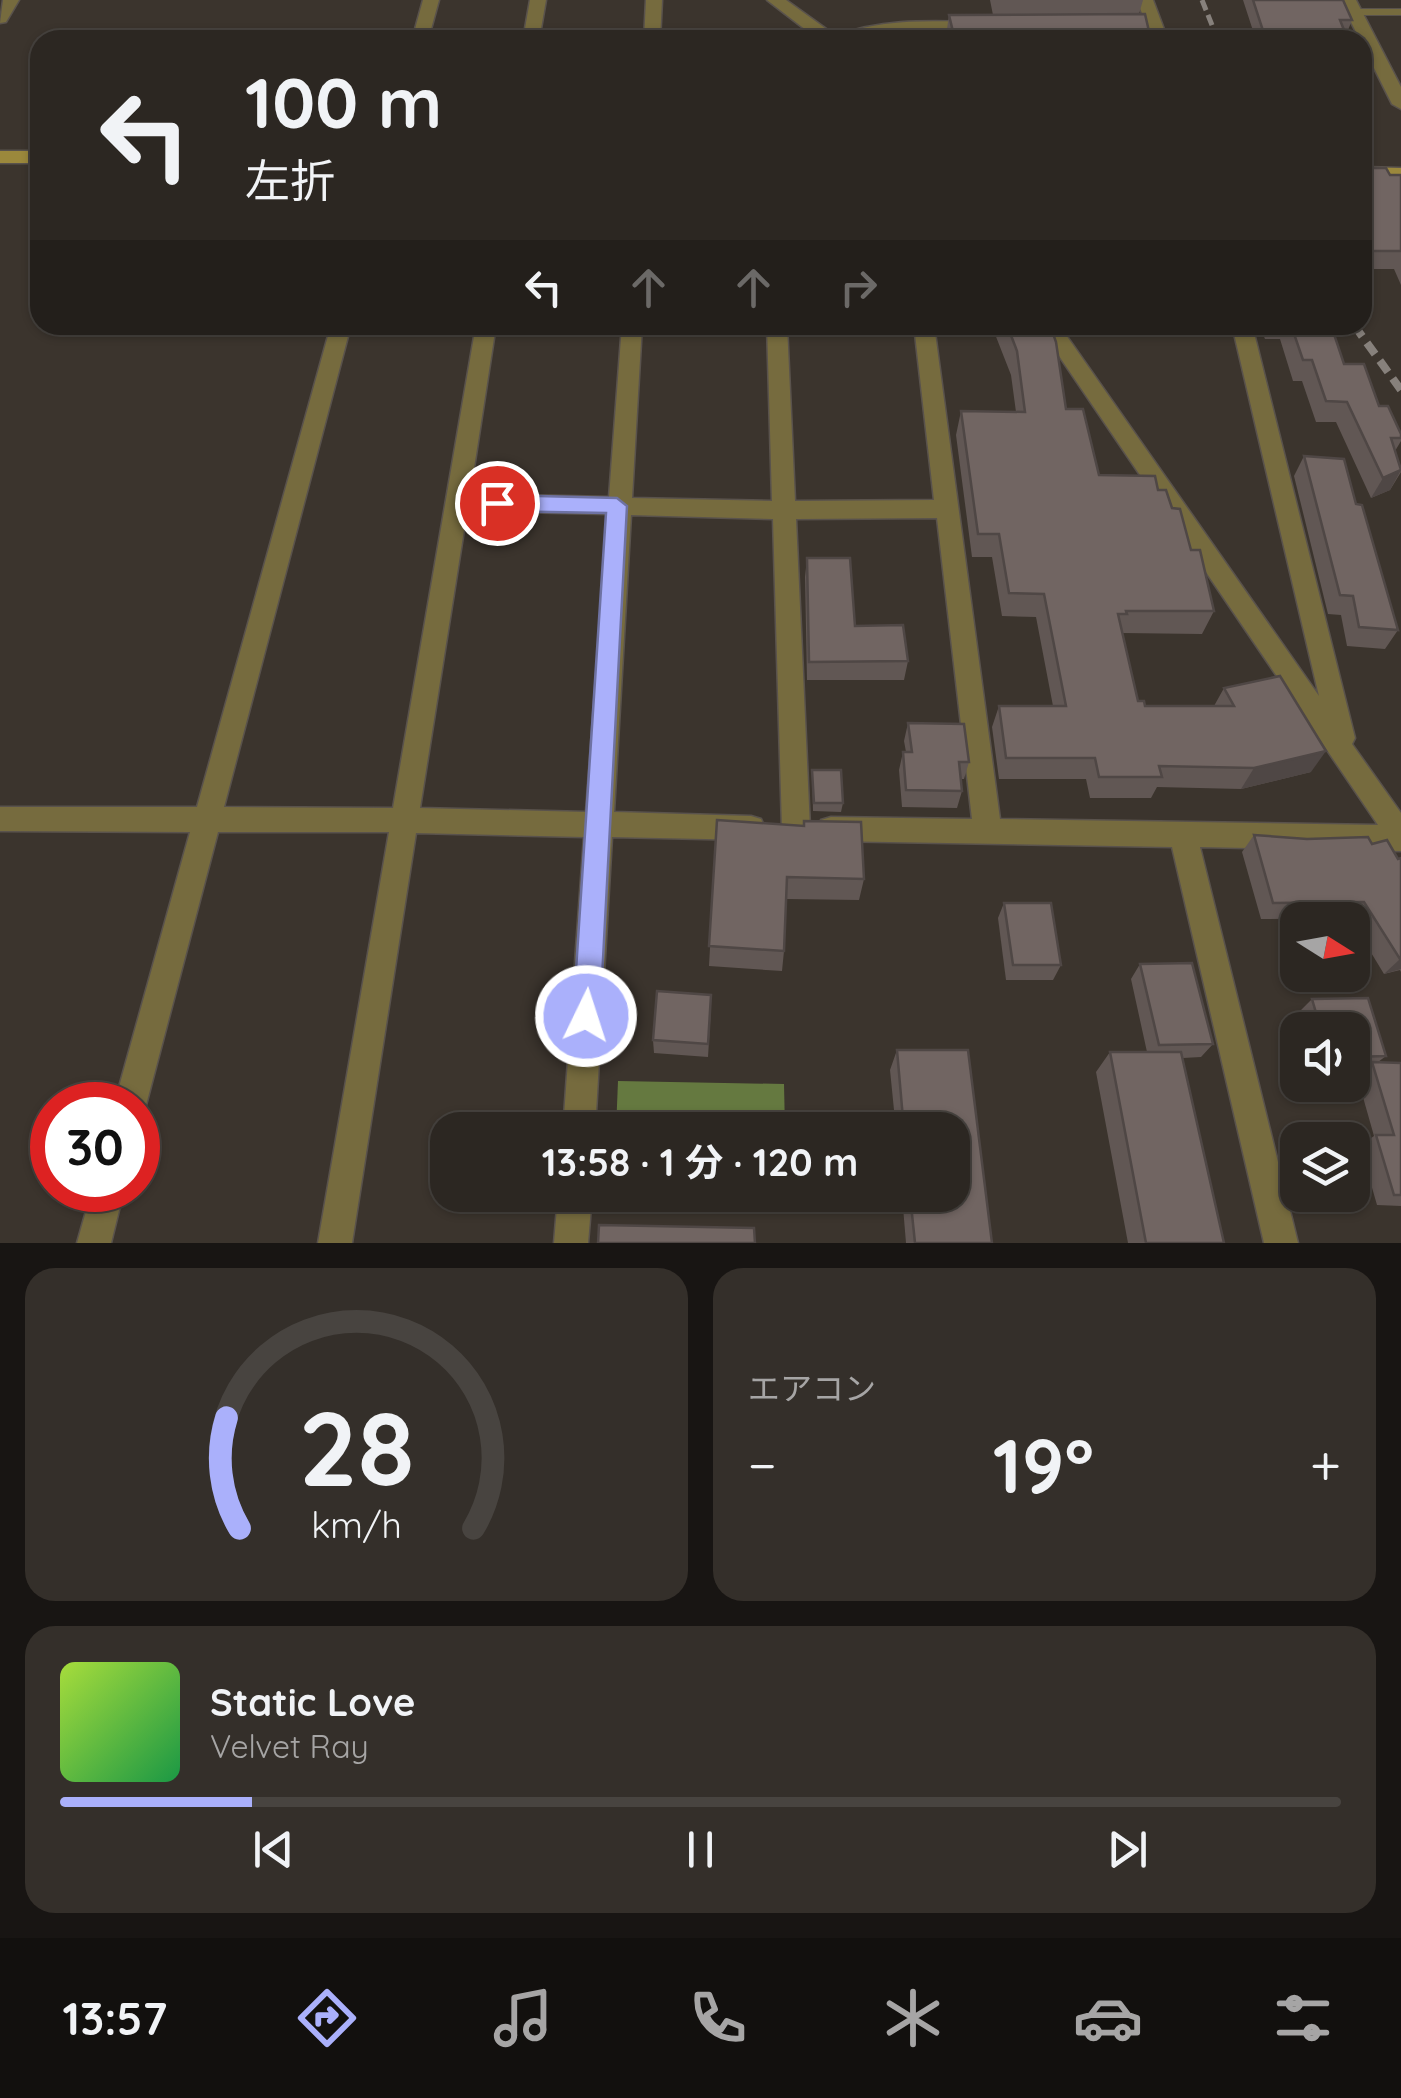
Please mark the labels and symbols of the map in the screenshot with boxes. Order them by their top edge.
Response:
pin [455,461,540,546]
north arrow [1280,902,1370,992]
position arrow [534,964,638,1068]
speed limit sign: 30 [30,1082,160,1212]

